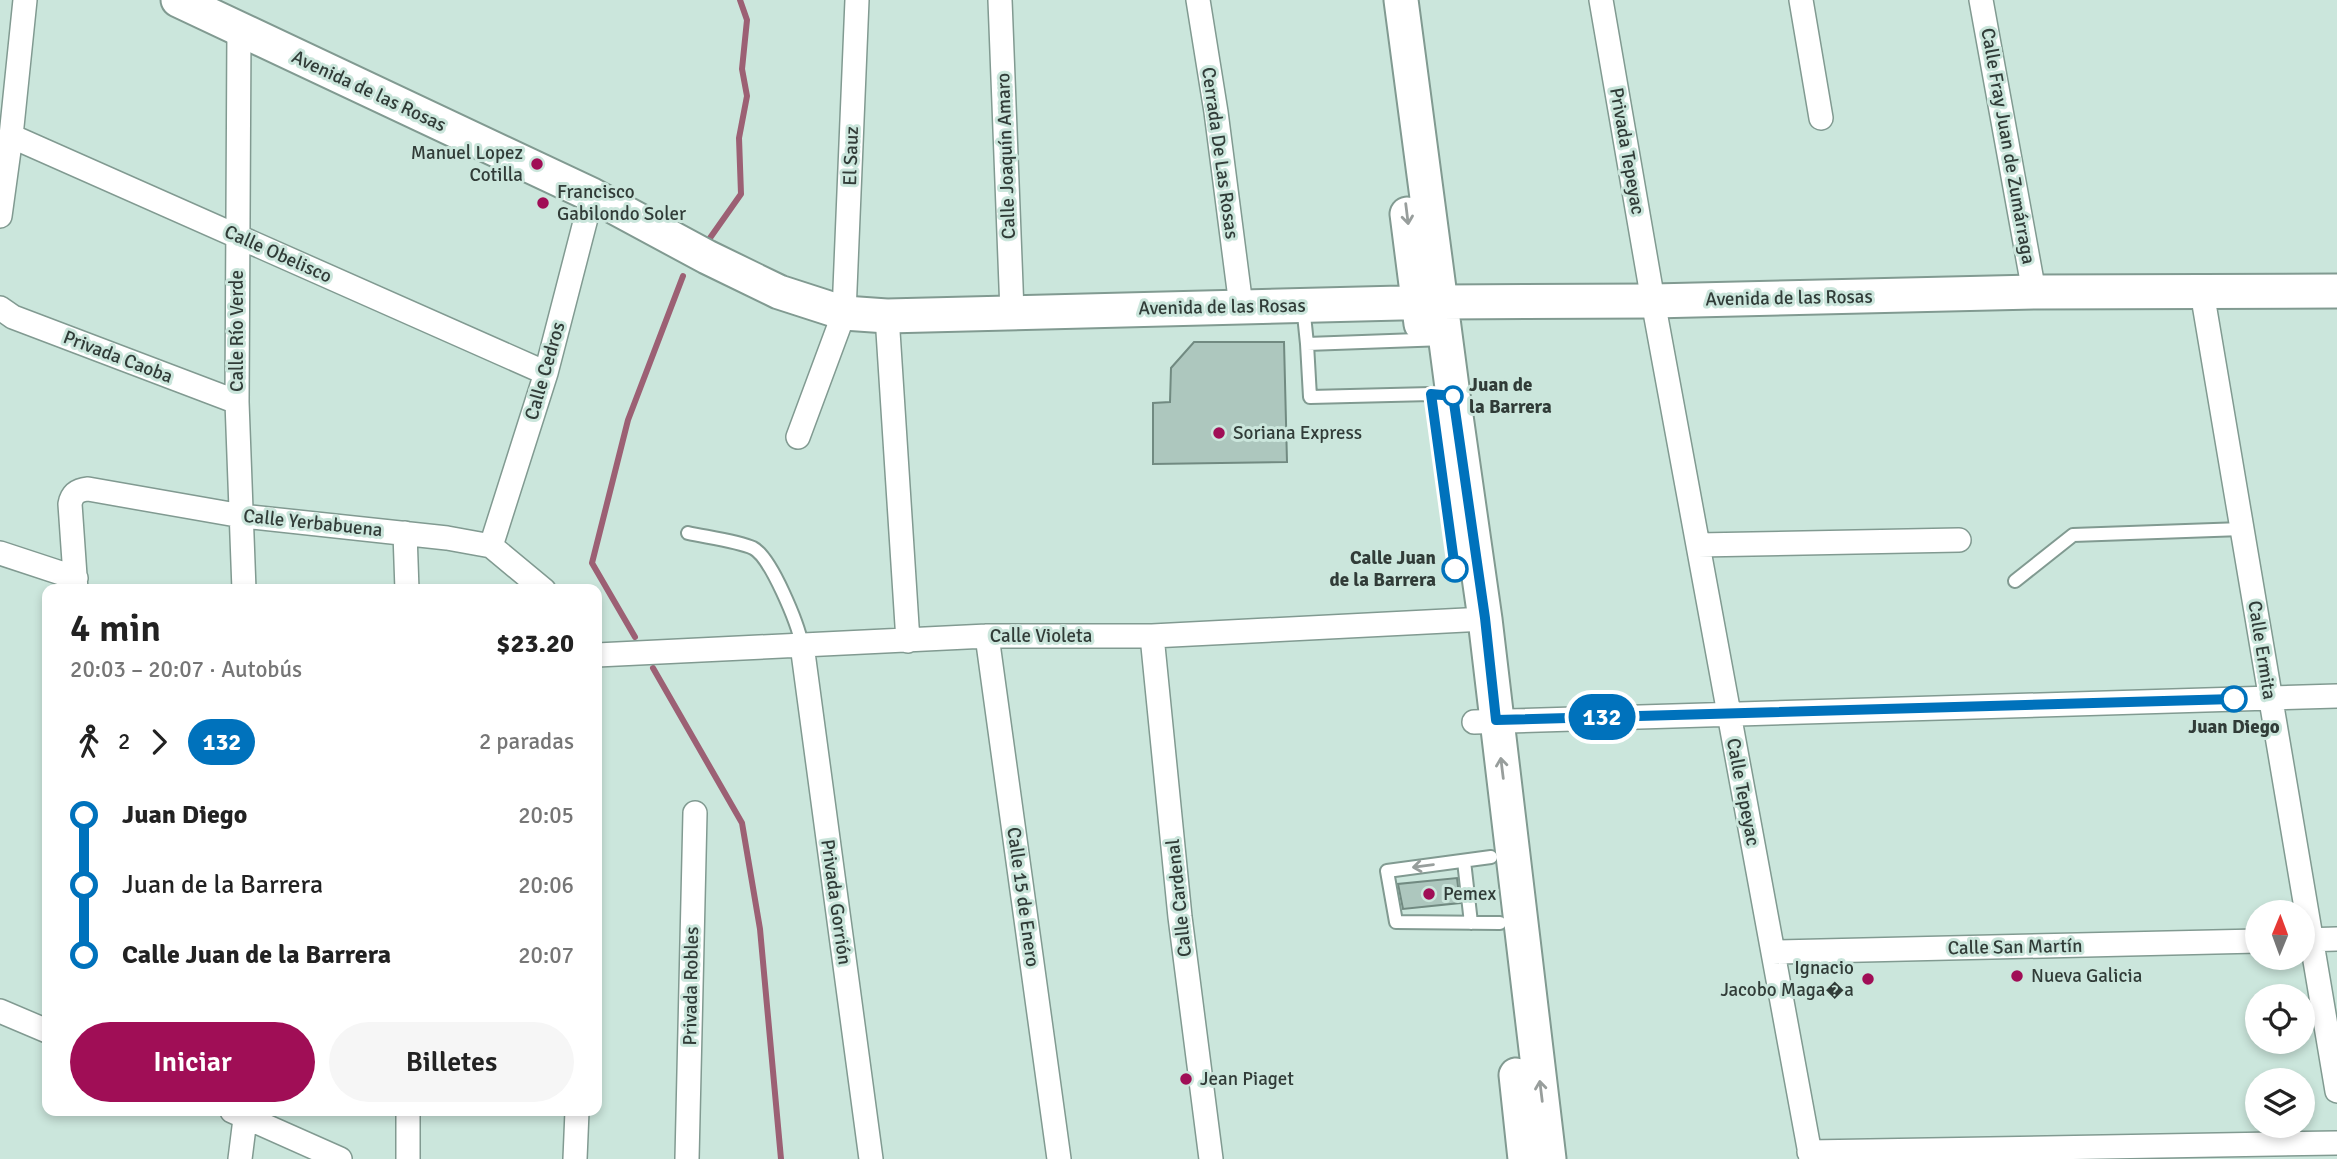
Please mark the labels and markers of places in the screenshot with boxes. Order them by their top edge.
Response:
place label: Manuel Lopez Cotilla [411,141,523,187]
marker: Manuel Lopez Cotilla [529,156,545,172]
place label: Francisco Gabilondo Soler [557,180,686,226]
marker: Francisco Gabilondo Soler [535,195,551,211]
place label: Juan de la Barrera [1469,373,1552,419]
marker: Juan de la Barrera [1443,386,1463,406]
place label: Soriana Express [1233,421,1362,445]
marker: Soriana Express [1211,425,1227,441]
place label: Calle Juan de la Barrera [1329,546,1436,592]
marker: Calle Juan de la Barrera [1442,556,1468,582]
marker: Juan Diego [2221,686,2247,712]
place label: Juan Diego [2188,715,2280,739]
place label: Pemex [1443,882,1496,906]
marker: Pemex [1421,886,1437,902]
place label: Ignacio Jacobo Maga�a [1720,956,1854,1002]
place label: Nueva Galicia [2031,964,2142,988]
marker: Nueva Galicia [2009,968,2025,984]
marker: Ignacio Jacobo Maga�a [1860,971,1876,987]
place label: Jean Piaget [1200,1067,1294,1091]
marker: Jean Piaget [1178,1071,1194,1087]

